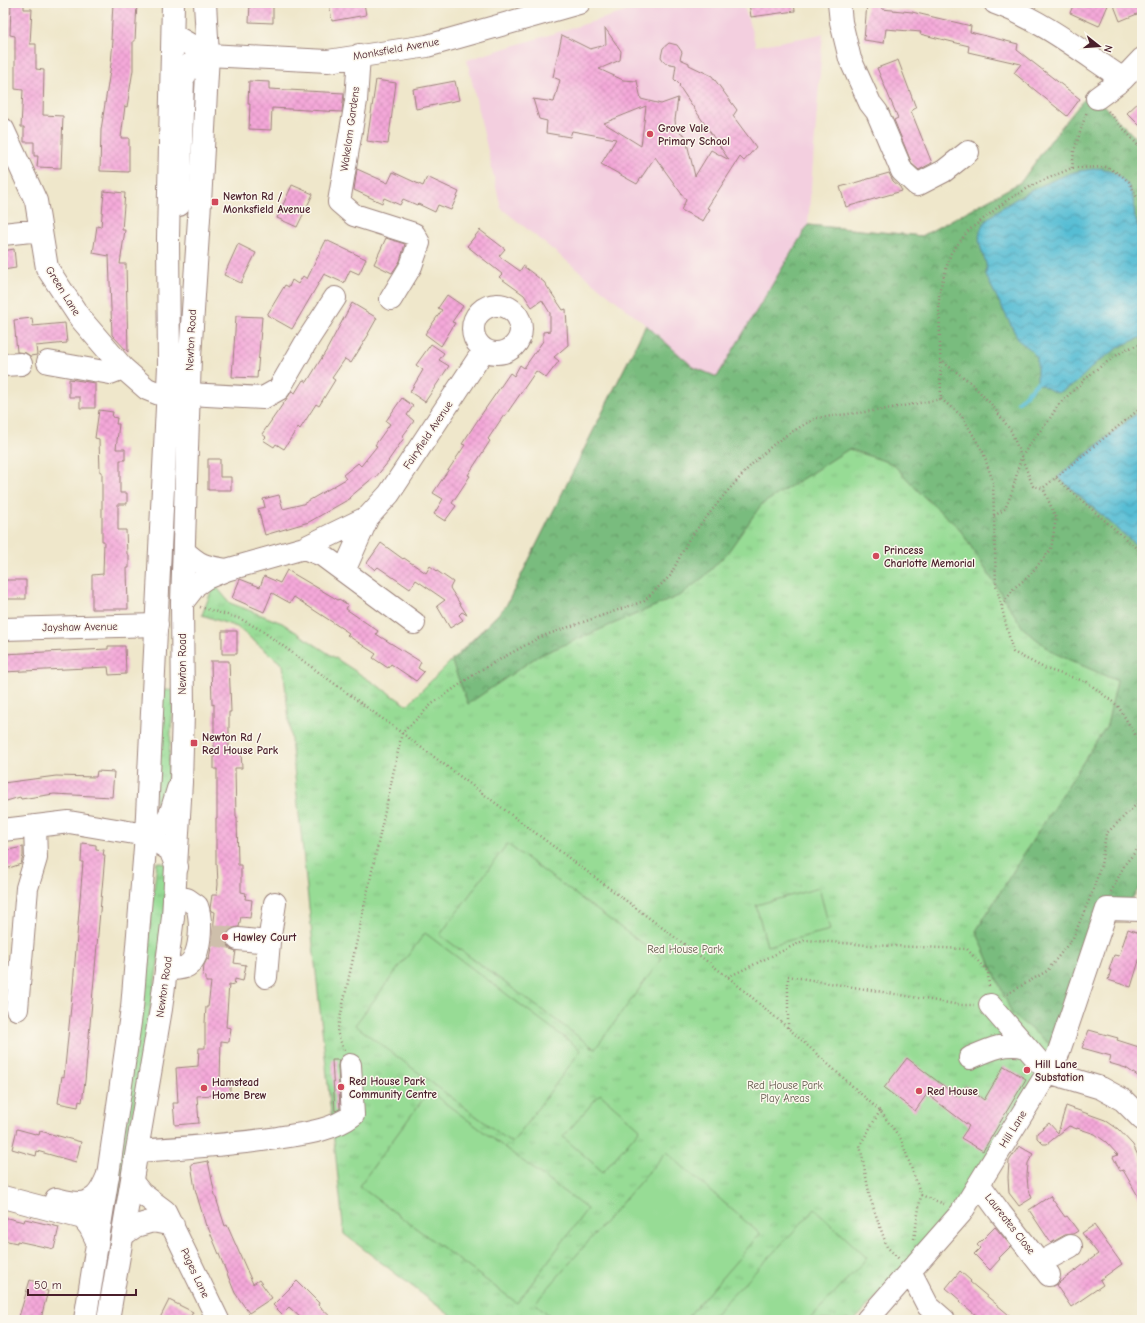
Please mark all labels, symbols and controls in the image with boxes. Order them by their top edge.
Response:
north arrow [1079,26,1119,66]
street label: Monksfield Avenue [352,35,441,63]
text: N [1101,43,1115,54]
street label: Wakelam Gardens [338,85,362,172]
place label: Grove Vale Primary School [658,122,730,148]
marker: Grove Vale Primary School [645,129,655,139]
place label: Newton Rd / Monksfield Avenue [223,190,311,216]
marker: Newton Rd / Monksfield Avenue [210,197,220,207]
street label: Green Lane [43,264,83,318]
street label: Newton Road [183,309,199,371]
street label: Fairyfield Avenue [400,398,456,472]
place label: Princess Charlotte Memorial [884,544,975,570]
marker: Princess Charlotte Memorial [871,551,881,561]
street label: Jayshaw Avenue [42,620,118,634]
street label: Newton Road [176,633,189,695]
place label: Newton Rd / Red House Park [202,731,279,757]
marker: Newton Rd / Red House Park [189,738,199,748]
place label: Hawley Court [233,931,297,944]
marker: Hawley Court [220,932,230,942]
park label: Red House Park [647,943,723,956]
street label: Newton Road [153,955,175,1018]
place label: Hill Lane Substation [1035,1058,1084,1084]
marker: Hill Lane Substation [1022,1065,1032,1075]
place label: Red House Park Community Centre [349,1075,437,1101]
place label: Hamstead Home Brew [212,1076,267,1102]
park label: Red House Park Play Areas [747,1079,823,1105]
marker: Red House Park Community Centre [336,1082,346,1092]
marker: Hamstead Home Brew [199,1083,209,1093]
place label: Red House [927,1085,978,1098]
marker: Red House [914,1086,924,1096]
street label: Hill Lane [996,1108,1030,1150]
street label: Laureates Close [982,1191,1038,1257]
street label: Pages Lane [178,1246,212,1300]
scale bar [28,1271,136,1297]
text: 50 m [34,1278,62,1292]

